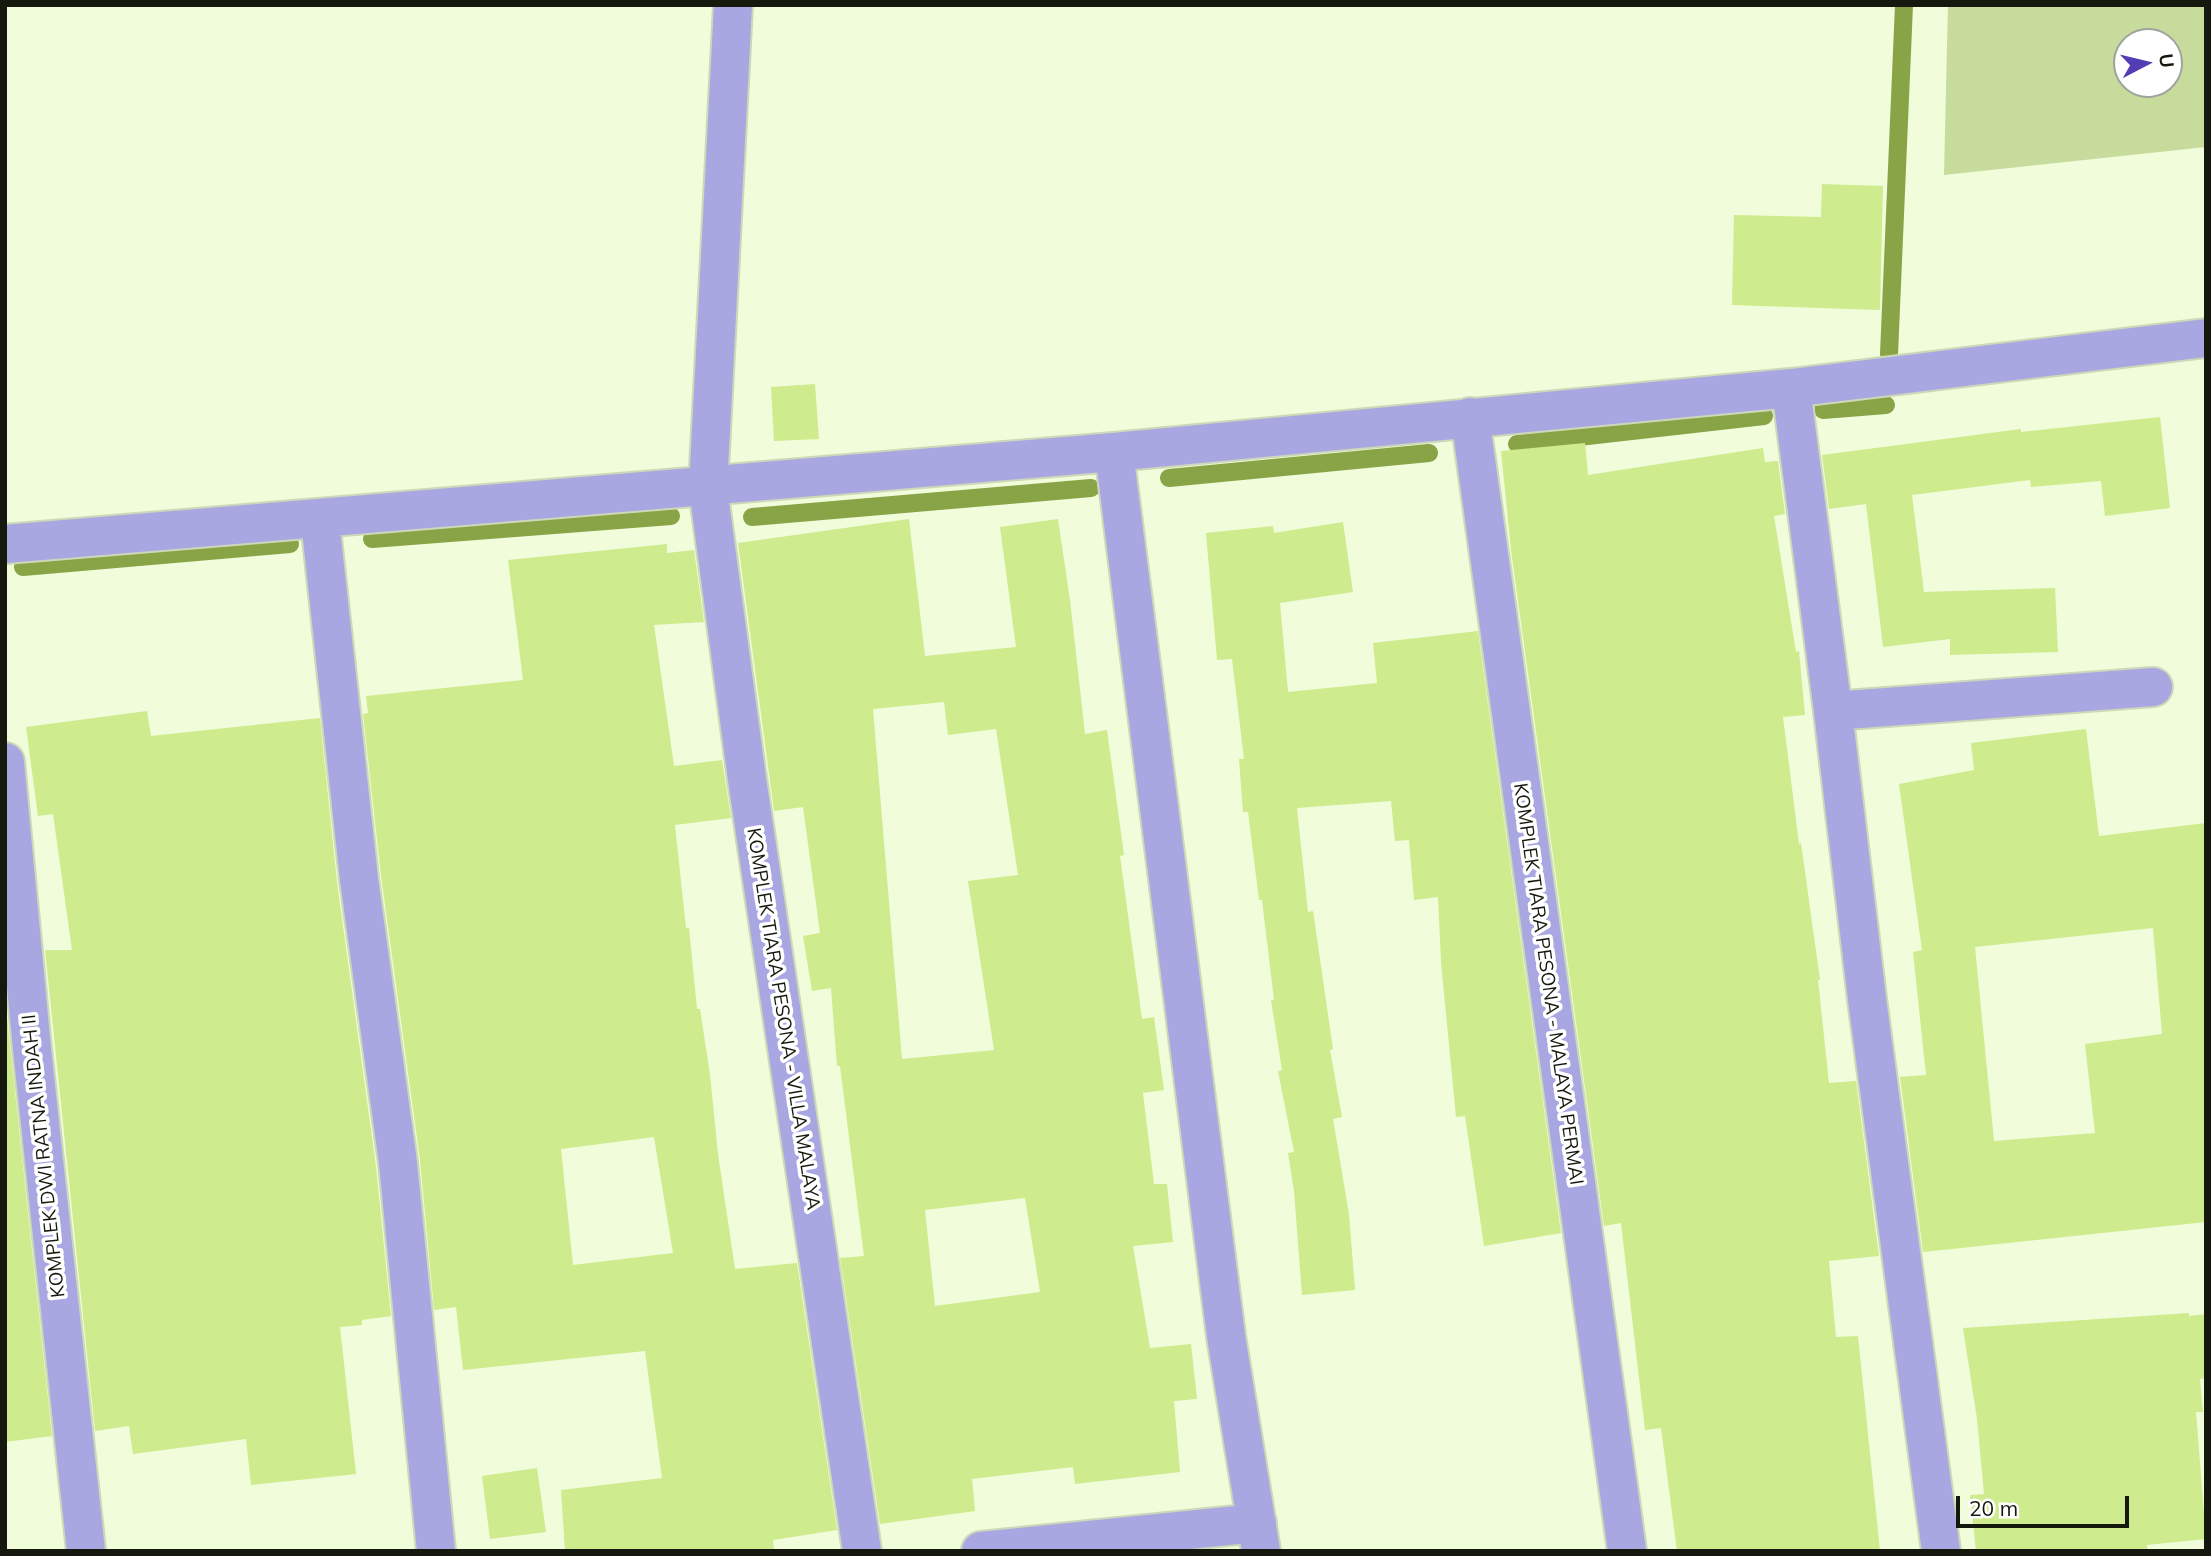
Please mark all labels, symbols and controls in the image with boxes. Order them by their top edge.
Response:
north arrow [2113,28,2183,98]
text: U [2154,52,2180,69]
street label: KOMPLEK TIARA PESONA - MALAYA PERMAI [1508,782,1588,1186]
street label: KOMPLEK TIARA PESONA - VILLA MALAYA [742,826,824,1212]
street label: KOMPLEK DWI RATNA INDAH II [18,1013,70,1299]
scale bar [1959,1482,2132,1526]
text: 20 m [1969,1495,2018,1521]

